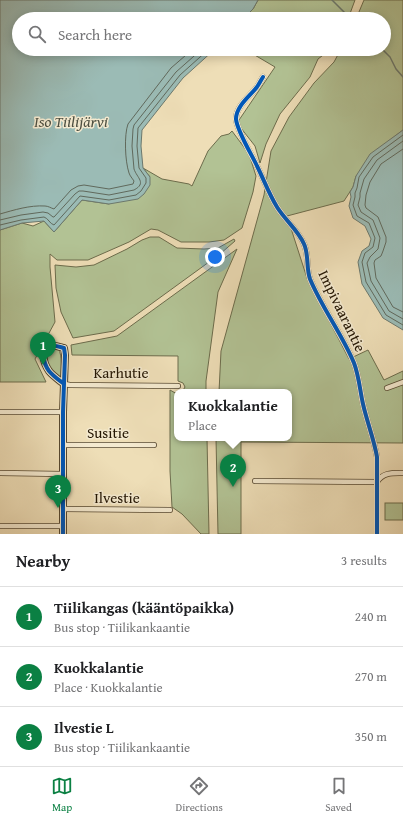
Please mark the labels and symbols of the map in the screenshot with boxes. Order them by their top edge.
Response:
water label: Iso Tiilijärvi [34,109,108,133]
your location [205,247,225,267]
street label: Impivaarantie [314,266,371,355]
pin: 1 [30,332,56,365]
street label: Karhutie [93,362,149,383]
street label: Susitie [87,422,129,443]
pin: 2 [220,454,246,487]
pin: 3 [45,475,71,508]
street label: Ilvestie [94,487,140,508]

